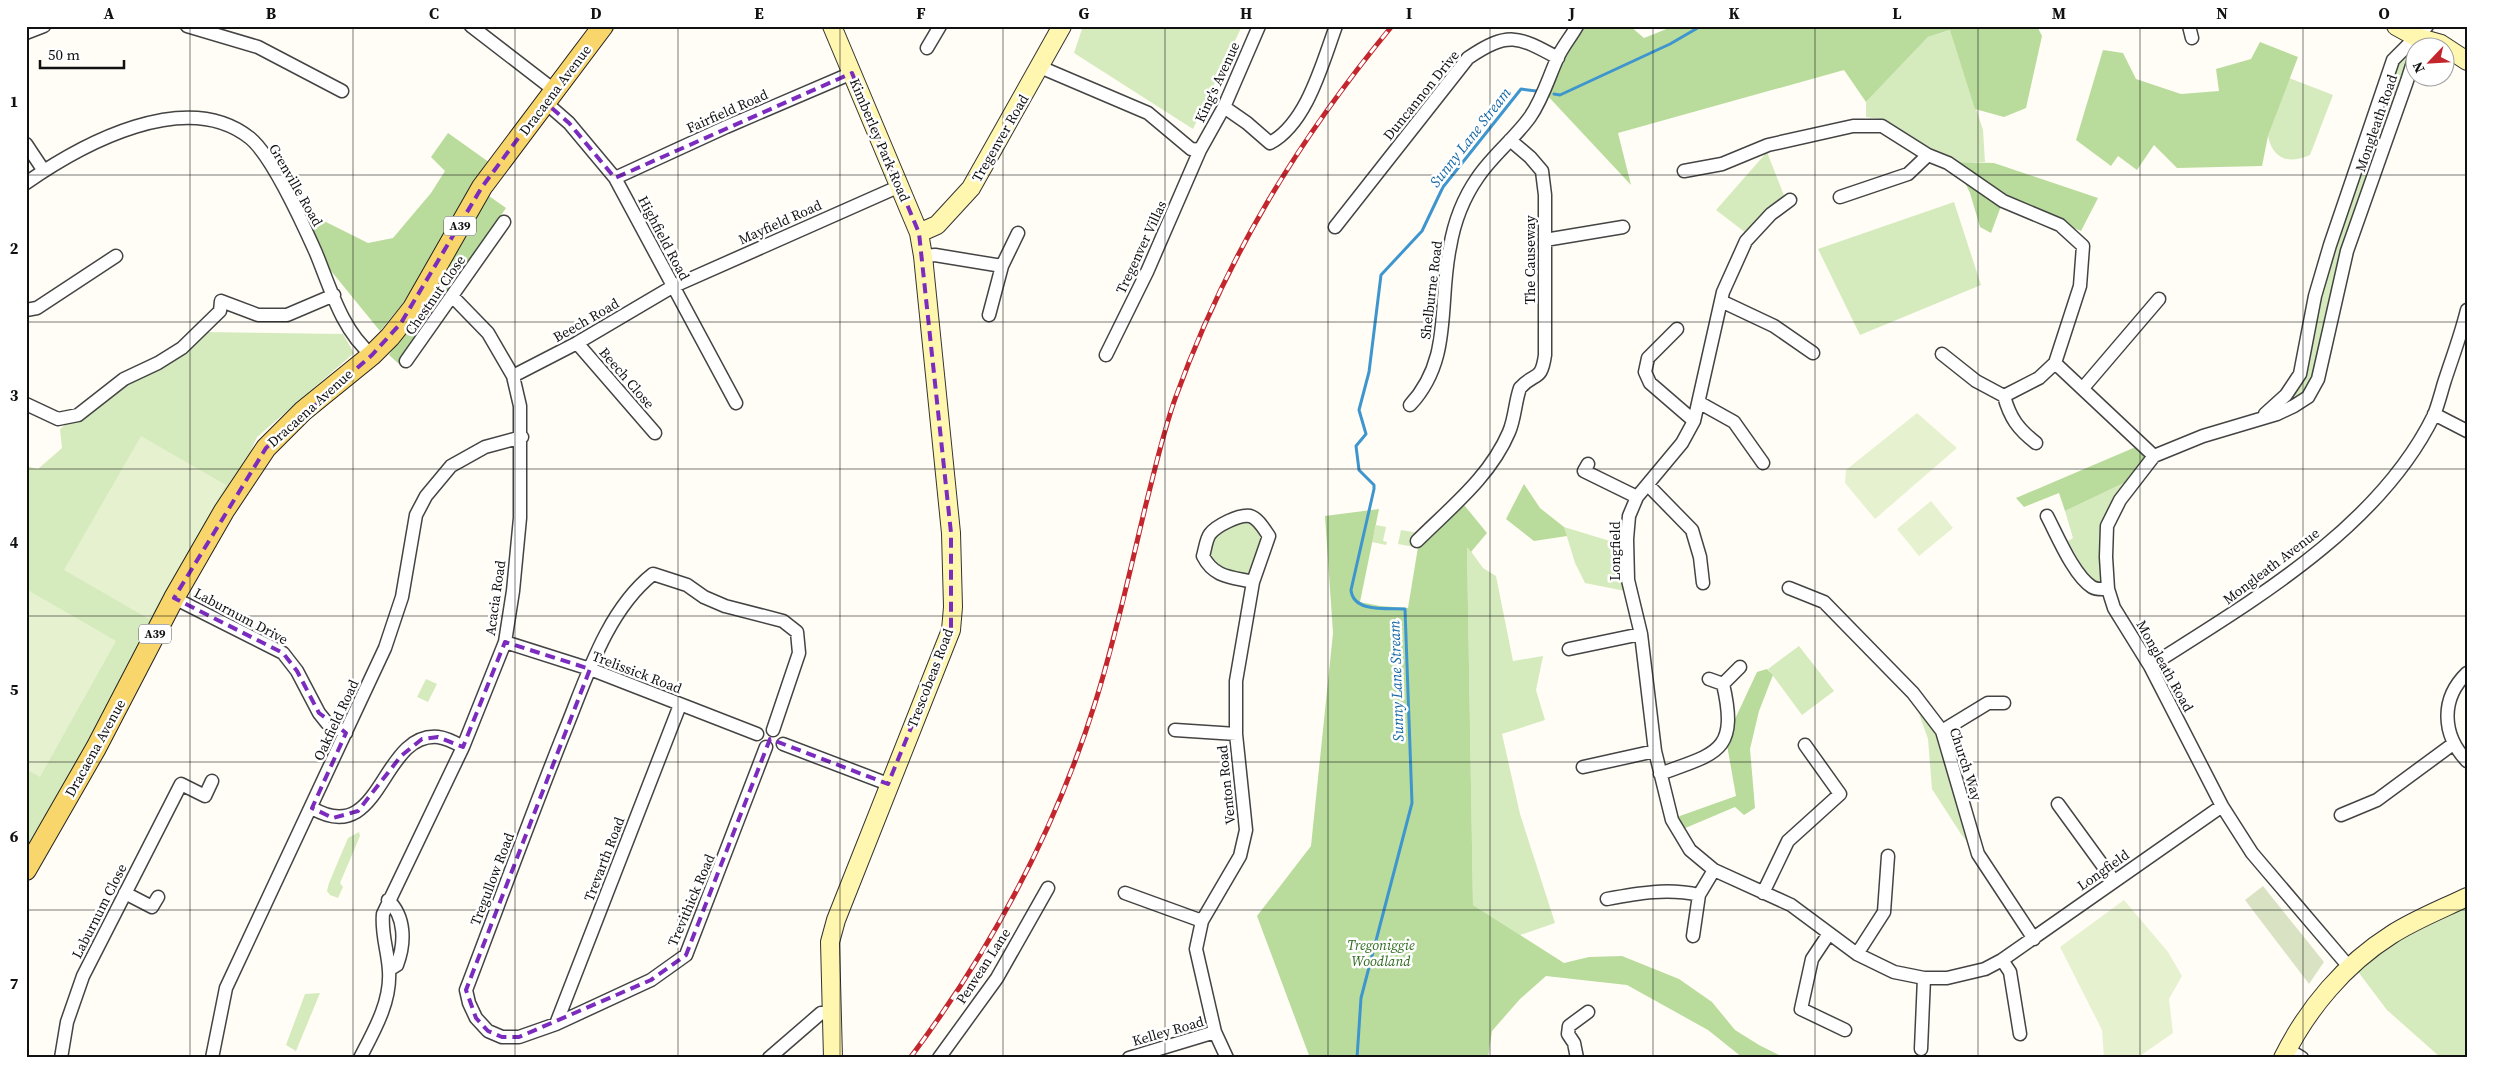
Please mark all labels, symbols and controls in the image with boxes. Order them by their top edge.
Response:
text: A [104,2,115,24]
text: B [266,2,277,24]
text: C [429,2,439,24]
text: D [590,2,602,24]
text: E [754,2,764,24]
text: F [916,2,926,24]
text: G [1079,2,1090,24]
text: H [1240,2,1252,24]
text: I [1406,2,1412,24]
text: J [1568,2,1575,24]
text: K [1728,2,1740,24]
text: L [1892,2,1902,24]
text: M [2052,2,2066,24]
text: N [2216,2,2228,24]
text: O [2378,2,2390,24]
scale bar [40,38,124,70]
street label: King's Avenue [1190,38,1244,126]
north arrow [2406,38,2456,88]
street label: Dracaena Avenue [514,41,596,139]
text: 50 m [48,44,80,65]
street label: Duncannon Drive [1378,46,1464,144]
text: N [2407,59,2429,76]
street label: Mongleath Road [2350,72,2402,174]
street label: Kimberley Park Road [845,75,915,205]
water label: Sunny Lane Stream [1424,82,1516,191]
street label: Fairfield Road [683,84,771,138]
text: 1 [10,90,18,112]
street label: Tregenver Road [967,90,1033,185]
street label: Grenville Road [264,140,328,230]
street label: Highfield Road [633,192,695,284]
street label: Mayfield Road [735,195,825,249]
street label: Tregenver Villas [1111,197,1171,297]
street label: The Causeway [1520,215,1540,305]
road number: A39 [444,217,476,236]
text: 2 [10,237,19,259]
street label: Shelburne Road [1415,239,1447,340]
street label: Chestnut Close [400,251,470,339]
street label: Beech Road [549,293,623,347]
street label: Beech Close [595,343,659,413]
street label: Dracaena Avenue [263,364,357,452]
text: 3 [10,384,19,406]
street label: Longfield [1605,521,1625,581]
street label: Mongleath Avenue [2219,523,2323,609]
text: 4 [10,531,19,553]
street label: Acacia Road [480,559,510,637]
street label: Laburnum Drive [191,583,291,649]
street label: Mongleath Road [2132,617,2198,715]
water label: Sunny Lane Stream [1383,619,1409,742]
road number: A39 [139,624,171,644]
street label: Trescobeas Road [902,626,958,730]
street label: Trelissick Road [589,646,685,698]
street label: Oakfield Road [308,676,364,764]
text: 5 [10,678,19,700]
street label: Dracaena Avenue [60,696,130,800]
street label: Church Way [1945,725,1987,804]
street label: Venton Road [1212,744,1240,826]
street label: Trevarth Road [579,814,629,904]
text: 6 [10,825,19,847]
street label: Tregullow Road [465,830,519,928]
street label: Longfield [2073,845,2133,895]
street label: Trevithick Road [663,851,719,949]
street label: Laburnum Close [67,860,131,962]
street label: Penvean Lane [951,924,1015,1008]
park label: Tregoniggie Woodland [1347,935,1415,971]
text: 7 [10,972,19,994]
street label: Kelley Road [1130,1011,1206,1051]

